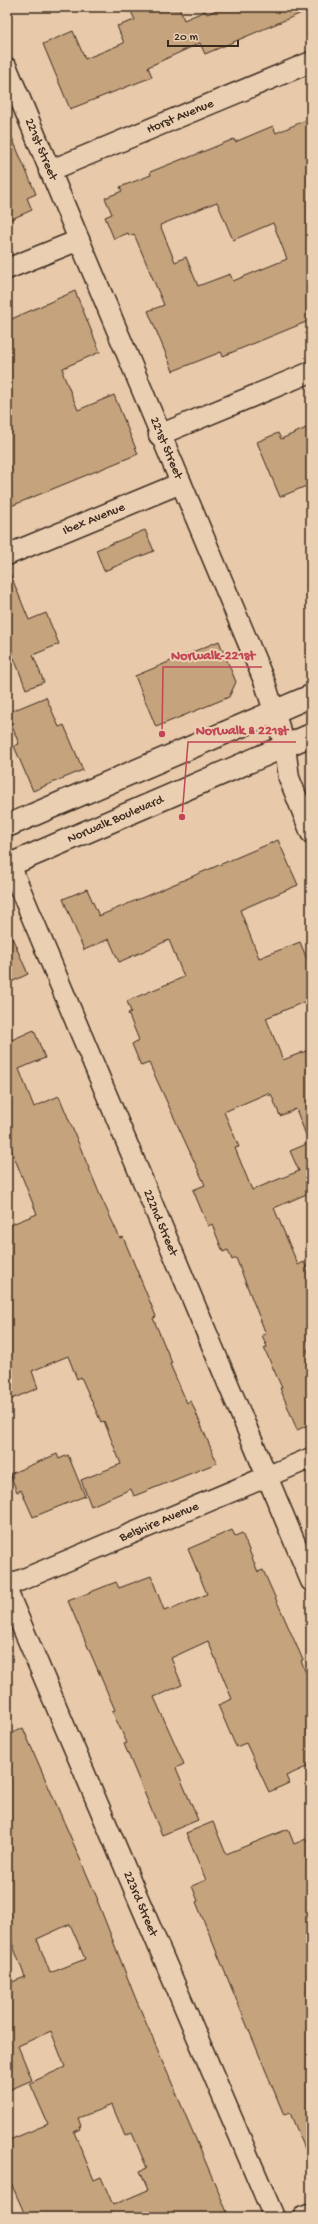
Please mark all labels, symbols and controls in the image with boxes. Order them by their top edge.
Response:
scale bar [168,22,238,48]
text: 20 m [174,31,199,45]
street label: Horst Avenue [144,96,216,137]
street label: 221st Street [21,116,61,184]
street label: 221st Street [147,415,187,483]
street label: Ibex Avenue [61,499,127,539]
callout: Norwalk-221st [163,641,262,667]
text: Norwalk-221st [171,648,256,665]
callout: Norwalk & 221st [188,716,296,742]
text: Norwalk & 221st [196,723,290,740]
street label: Norwalk Boulevard [65,791,167,847]
street label: 222nd Street [140,1187,182,1260]
street label: Belshire Avenue [116,1499,201,1546]
street label: 223rd Street [120,1869,162,1940]

